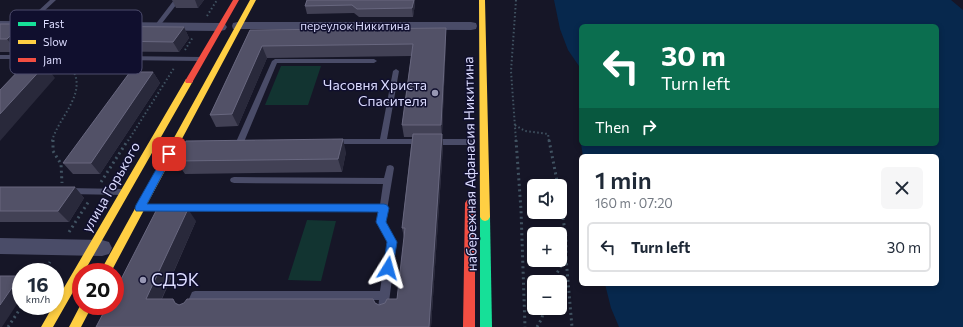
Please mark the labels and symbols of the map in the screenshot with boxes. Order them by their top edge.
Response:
legend [10,10,142,74]
text: Fast [43,17,65,30]
street label: переулок Никитина [300,18,410,32]
text: Slow [43,35,68,48]
text: Jam [43,53,62,67]
street label: набережная Афанасия Никитина [459,56,480,272]
place label: Часовня Христа Спасителя [323,76,427,109]
marker: Часовня Христа Спасителя [430,88,440,98]
pin [152,137,186,171]
street label: улица Горького [78,139,143,235]
position arrow [367,247,409,289]
speed limit sign: 20 [72,263,124,315]
place label: СДЭК [151,269,199,290]
marker: СДЭК [138,275,148,285]

